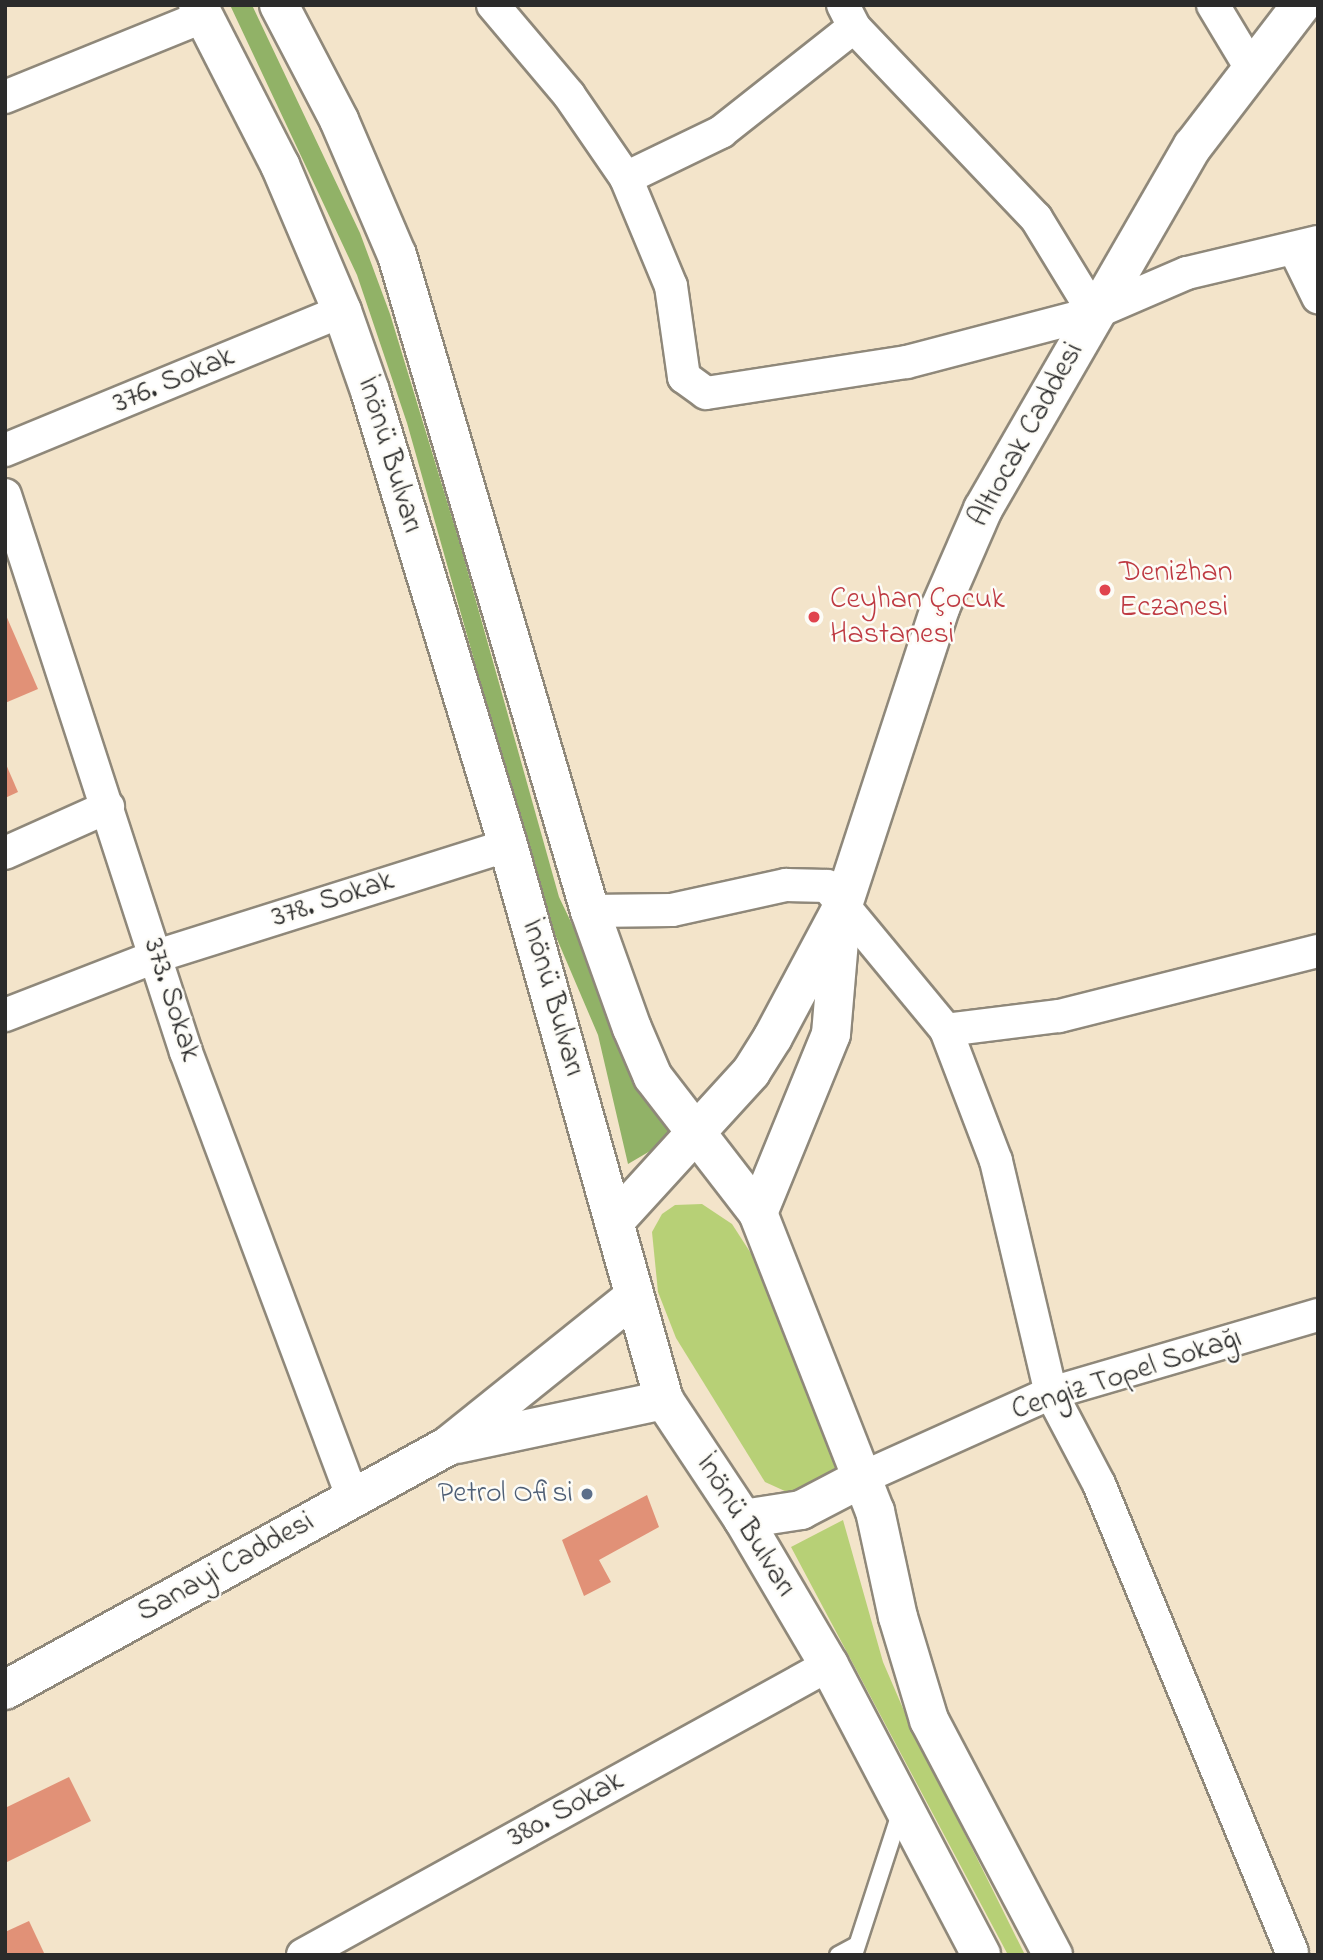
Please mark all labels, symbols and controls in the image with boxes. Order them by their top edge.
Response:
street label: Altıocak Caddesi [962,337,1092,533]
street label: 376. Sokak [108,339,240,423]
street label: İnönü Bulvarı [348,372,430,538]
place label: Denizhan Eczanesi [1119,555,1232,626]
place label: Ceyhan Çocuk Hastanesi [830,582,1005,652]
marker: Denizhan Eczanesi [1097,582,1113,598]
marker: Ceyhan Çocuk Hastanesi [804,607,824,627]
street label: 378. Sokak [267,863,399,937]
street label: İnönü Bulvarı [512,915,592,1081]
street label: 373. Sokak [134,934,208,1066]
street label: Cengiz Topel Sokağı [1007,1321,1247,1429]
street label: İnönü Bulvarı [687,1448,803,1604]
place label: Petrol Ofisi [438,1476,573,1512]
marker: Petrol Ofisi [579,1486,595,1502]
street label: Sanayi Caddesi [131,1505,321,1631]
street label: 380. Sokak [502,1764,630,1856]

